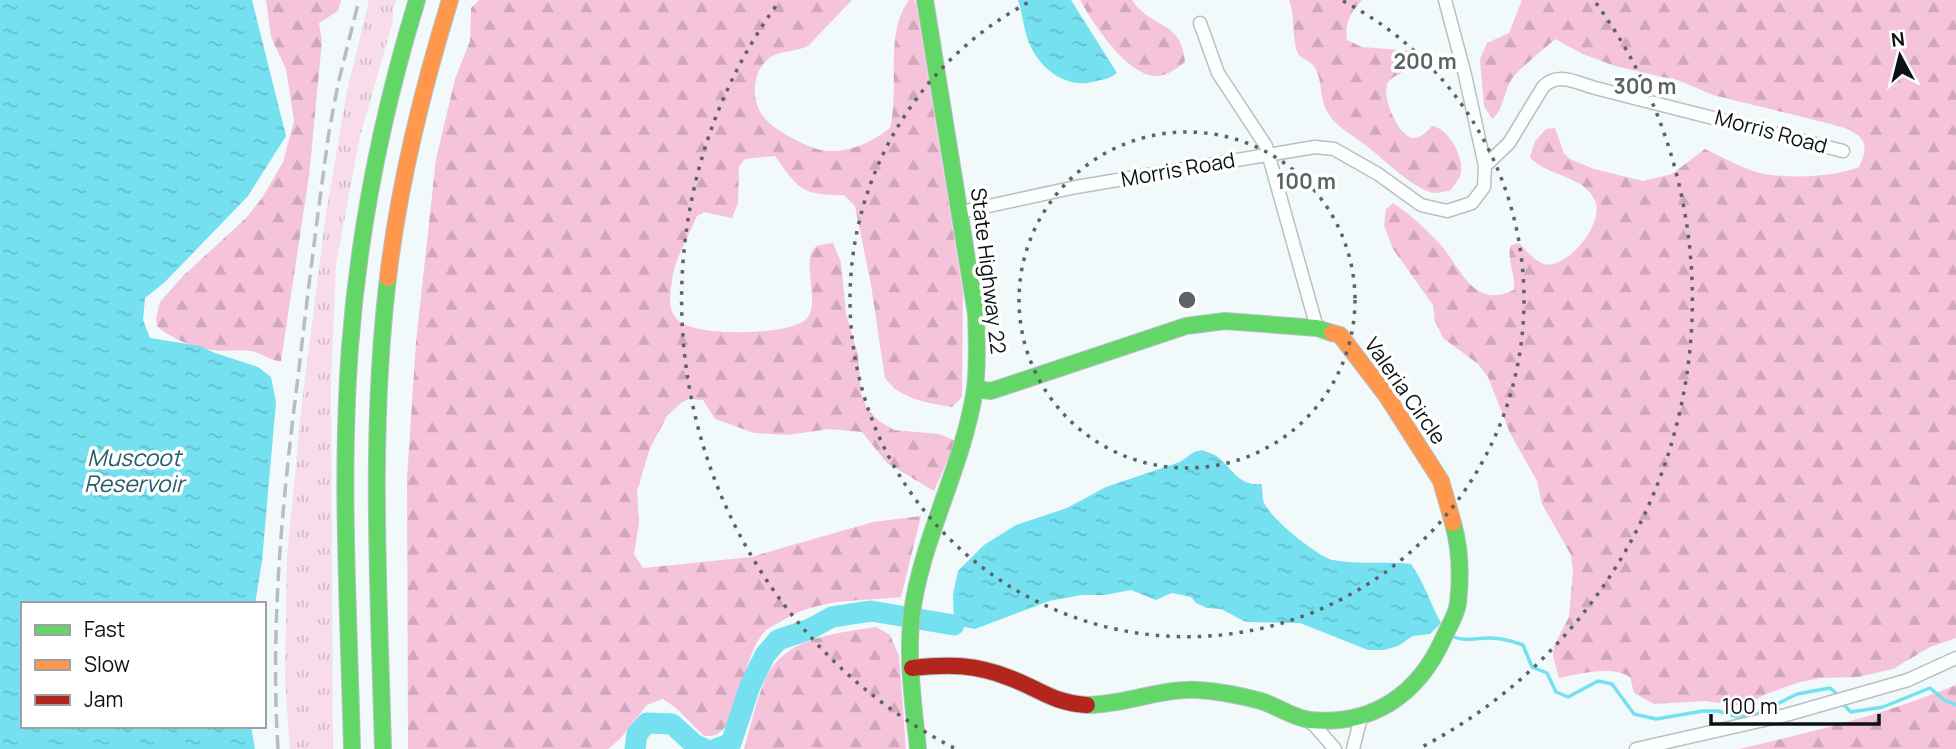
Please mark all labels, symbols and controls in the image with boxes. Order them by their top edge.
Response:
north arrow [1865,21,1935,91]
text: N [1890,25,1906,53]
text: 200 m [1393,47,1457,75]
text: 300 m [1614,72,1676,100]
street label: Morris Road [1712,103,1830,159]
street label: Morris Road [1119,145,1237,193]
text: 100 m [1276,167,1336,195]
street label: State Highway 22 [965,186,1013,356]
centre of rings [1175,288,1199,312]
street label: Valeria Circle [1359,331,1453,450]
water label: Muscoot Reservoir [84,441,187,499]
legend [21,602,266,728]
text: Fast [84,615,125,643]
text: Slow [84,650,130,678]
scale bar [1711,682,1879,726]
text: Jam [84,685,123,713]
text: 100 m [1722,692,1778,720]

